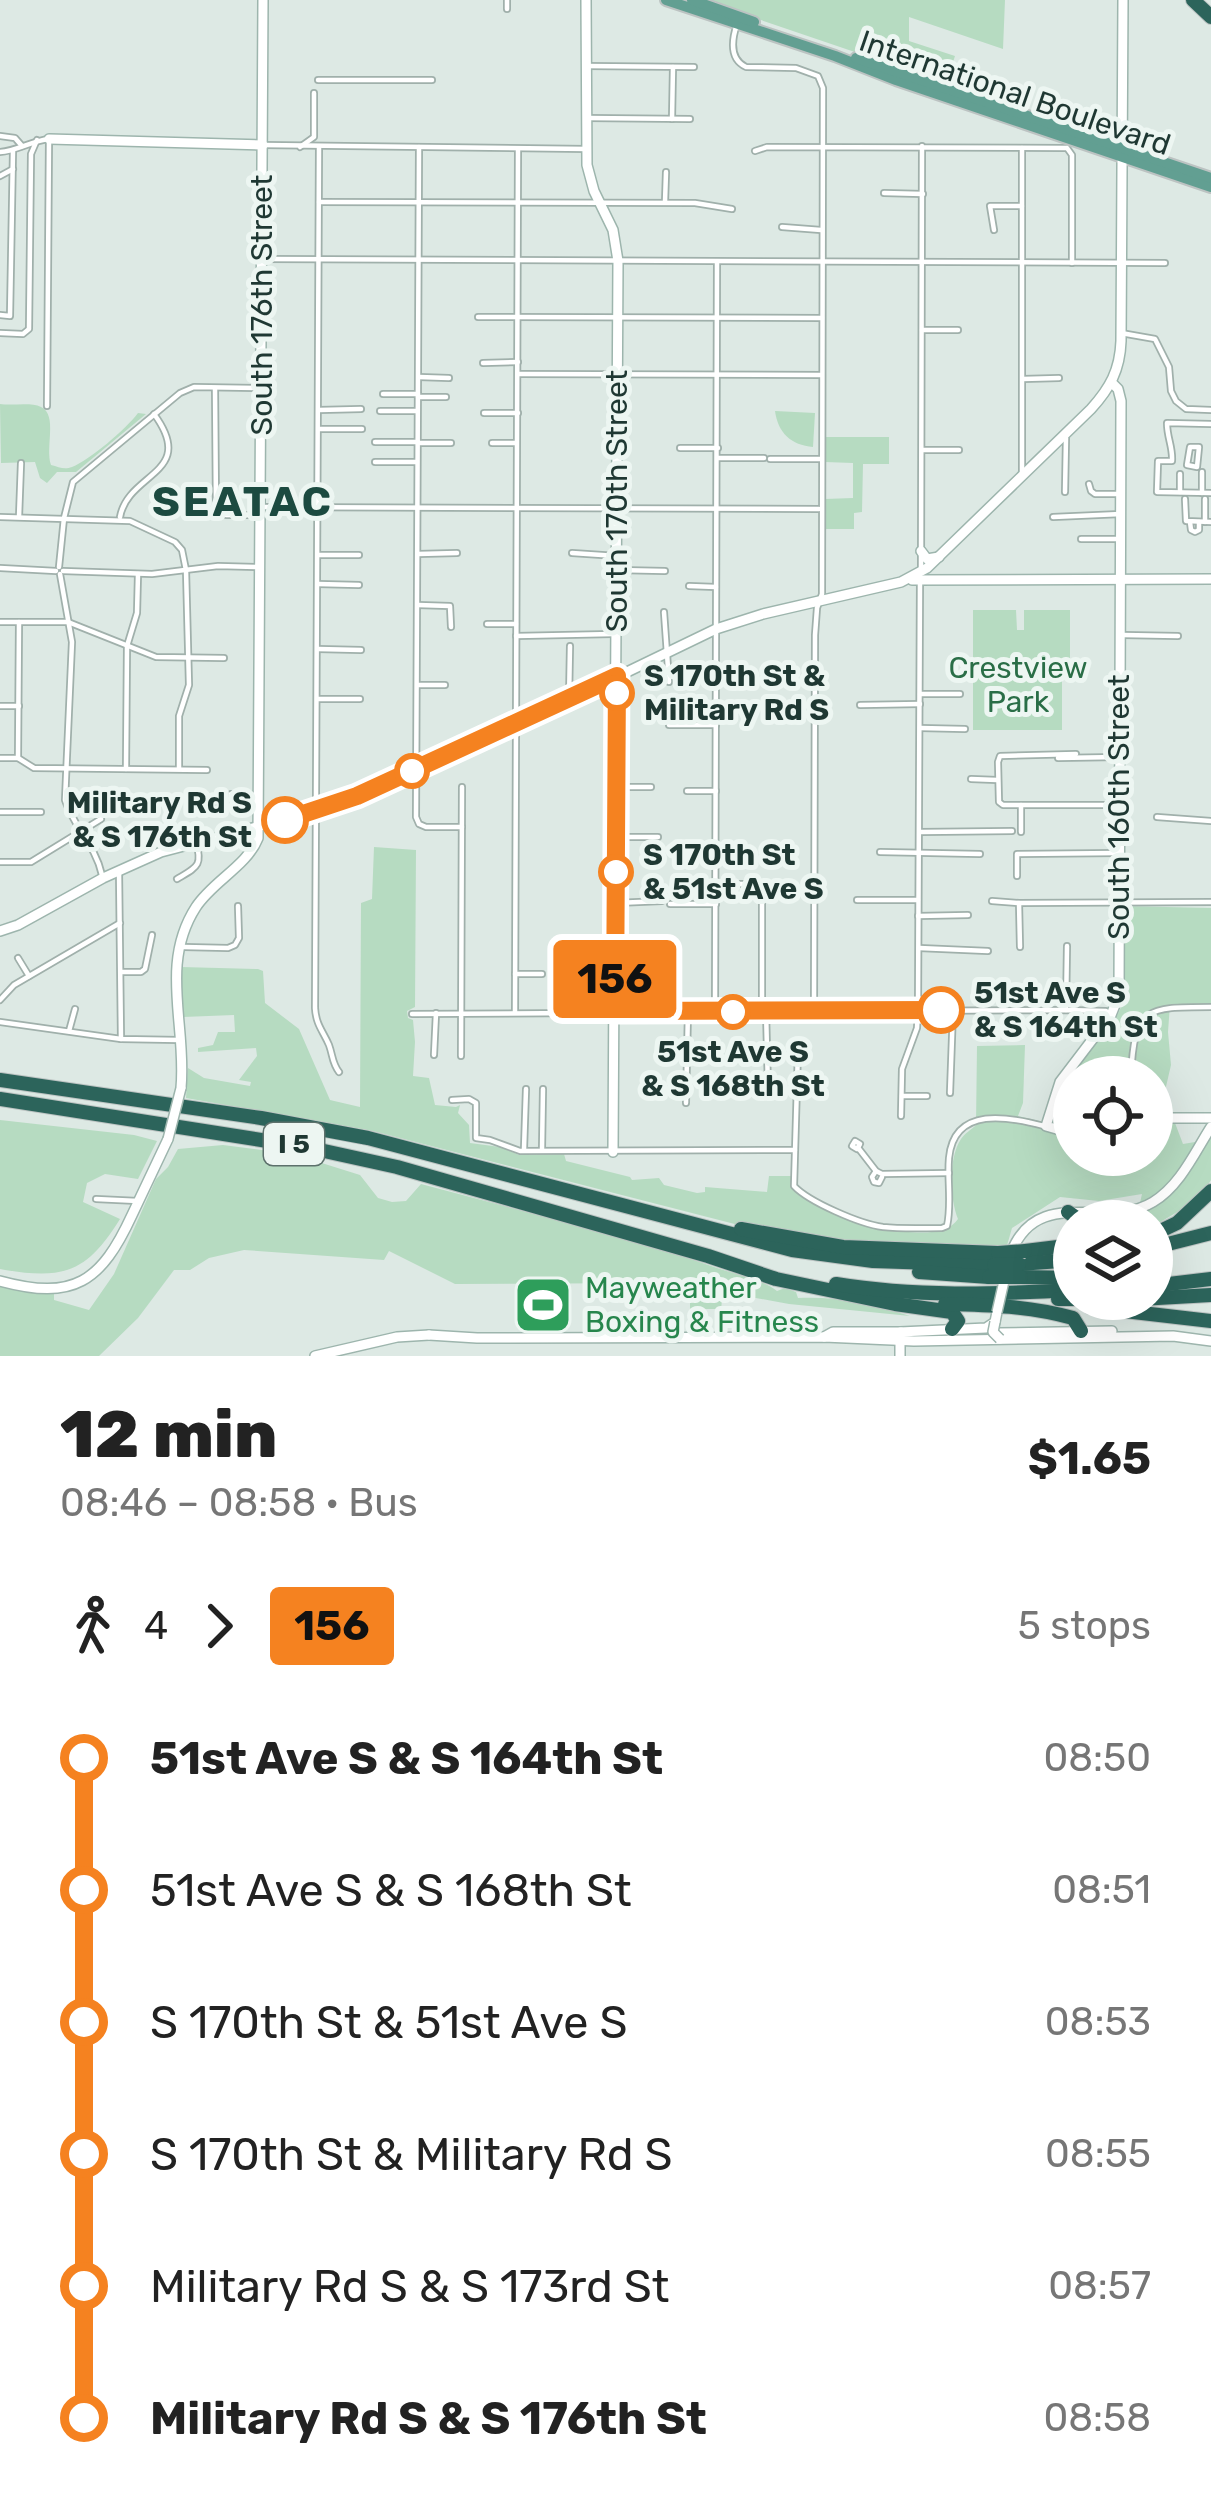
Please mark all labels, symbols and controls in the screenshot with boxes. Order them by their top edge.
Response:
street label: International Boulevard [855,23,1175,163]
street label: South 176th Street [244,174,280,435]
street label: South 170th Street [599,369,635,632]
district label: SEATAC [152,477,334,527]
park label: Crestview Park [948,650,1088,720]
place label: S 170th St & Military Rd S [644,658,829,728]
street label: South 160th Street [1101,674,1137,940]
marker: S 170th St & Military Rd S [601,677,633,709]
unlabelled marker [396,755,428,787]
place label: Military Rd S & S 176th St [67,785,252,855]
marker: Military Rd S & S 176th St [263,798,307,842]
place label: S 170th St & 51st Ave S [643,837,824,907]
marker: S 170th St & 51st Ave S [600,856,632,888]
line badge: 156 [546,940,684,1018]
text: 156 [577,954,653,1004]
place label: 51st Ave S & S 164th St [974,975,1158,1045]
marker: 51st Ave S & S 164th St [919,988,963,1032]
marker: 51st Ave S & S 168th St [717,996,749,1028]
place label: 51st Ave S & S 168th St [641,1034,825,1104]
map controls [1053,1056,1173,1320]
button: locate [1053,1056,1173,1176]
road number: I 5 [264,1123,324,1165]
button: layers [1053,1200,1173,1320]
place label: Mayweather Boxing & Fitness [585,1270,819,1340]
sports icon: Mayweather Boxing & Fitness [512,1274,574,1336]
text: 12 min [60,1395,277,1474]
text: $1.65 [1028,1432,1151,1485]
text: 08:46 – 08:58 · Bus [60,1480,418,1526]
icon: walk [60,1593,126,1659]
icon: forward [186,1593,252,1659]
text: 156 [294,1601,370,1651]
text: 4 [144,1603,168,1649]
text: 5 stops [1018,1603,1151,1649]
text: 51st Ave S & S 164th St [150,1732,663,1785]
text: 08:50 [1044,1735,1151,1781]
text: 51st Ave S & S 168th St [150,1864,632,1917]
text: 08:51 [1052,1867,1151,1913]
text: S 170th St & 51st Ave S [150,1996,628,2049]
text: 08:53 [1045,1999,1151,2045]
text: S 170th St & Military Rd S [150,2128,672,2181]
text: 08:55 [1045,2131,1151,2177]
text: Military Rd S & S 173rd St [150,2260,669,2313]
text: 08:57 [1048,2263,1151,2309]
text: Military Rd S & S 176th St [150,2392,707,2445]
text: 08:58 [1043,2395,1151,2441]

